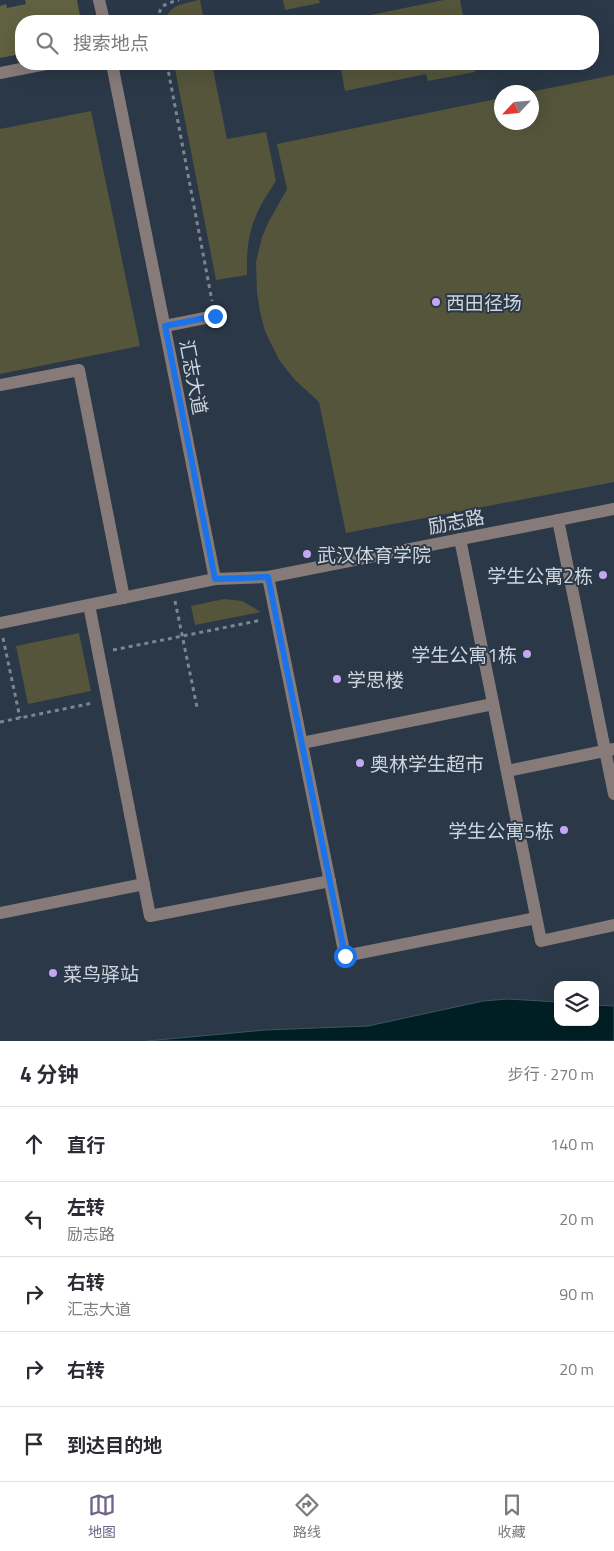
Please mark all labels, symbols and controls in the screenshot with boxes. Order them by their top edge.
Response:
search box [15,15,599,70]
text: 搜索地点 [73,28,149,57]
icon: search [33,29,61,57]
north arrow [494,85,539,130]
place label: 西田径场 [446,288,522,317]
marker: 西田径场 [430,296,442,308]
route end [204,305,227,328]
street label: 汇志大道 [173,337,215,417]
street label: 励志路 [425,501,487,541]
place label: 武汉体育学院 [317,540,431,569]
marker: 武汉体育学院 [301,548,313,560]
place label: 学生公寓2栋 [487,561,593,590]
marker: 学生公寓2栋 [597,569,609,581]
place label: 学生公寓1栋 [411,640,517,669]
marker: 学生公寓1栋 [521,648,533,660]
place label: 学思楼 [347,665,404,694]
marker: 学思楼 [331,673,343,685]
place label: 奥林学生超市 [370,749,484,778]
marker: 奥林学生超市 [354,757,366,769]
place label: 学生公寓5栋 [448,816,554,845]
marker: 学生公寓5栋 [558,824,570,836]
route start [334,945,357,968]
place label: 菜鸟驿站 [63,959,139,988]
marker: 菜鸟驿站 [47,967,59,979]
map controls [554,981,599,1026]
button: layers [554,981,599,1026]
text: 4 分钟 [20,1058,78,1090]
text: 步行 · 270 m [508,1062,594,1086]
icon: ahead [20,1130,48,1158]
text: 直行 [67,1130,105,1159]
text: 140 m [550,1132,594,1156]
text: 左转 [67,1192,105,1221]
icon: left [20,1205,48,1233]
text: 20 m [559,1207,594,1231]
text: 励志路 [67,1222,115,1246]
text: 右转 [67,1267,105,1296]
icon: right [20,1280,48,1308]
text: 90 m [559,1282,594,1306]
text: 汇志大道 [67,1297,131,1321]
icon: right [20,1355,48,1383]
text: 右转 [67,1355,105,1384]
text: 20 m [559,1357,594,1381]
icon: arrive [20,1430,48,1458]
text: 到达目的地 [67,1430,162,1459]
tab: 地图 [88,1491,116,1542]
tab: 路线 [293,1491,321,1542]
tab: 收藏 [498,1491,526,1542]

